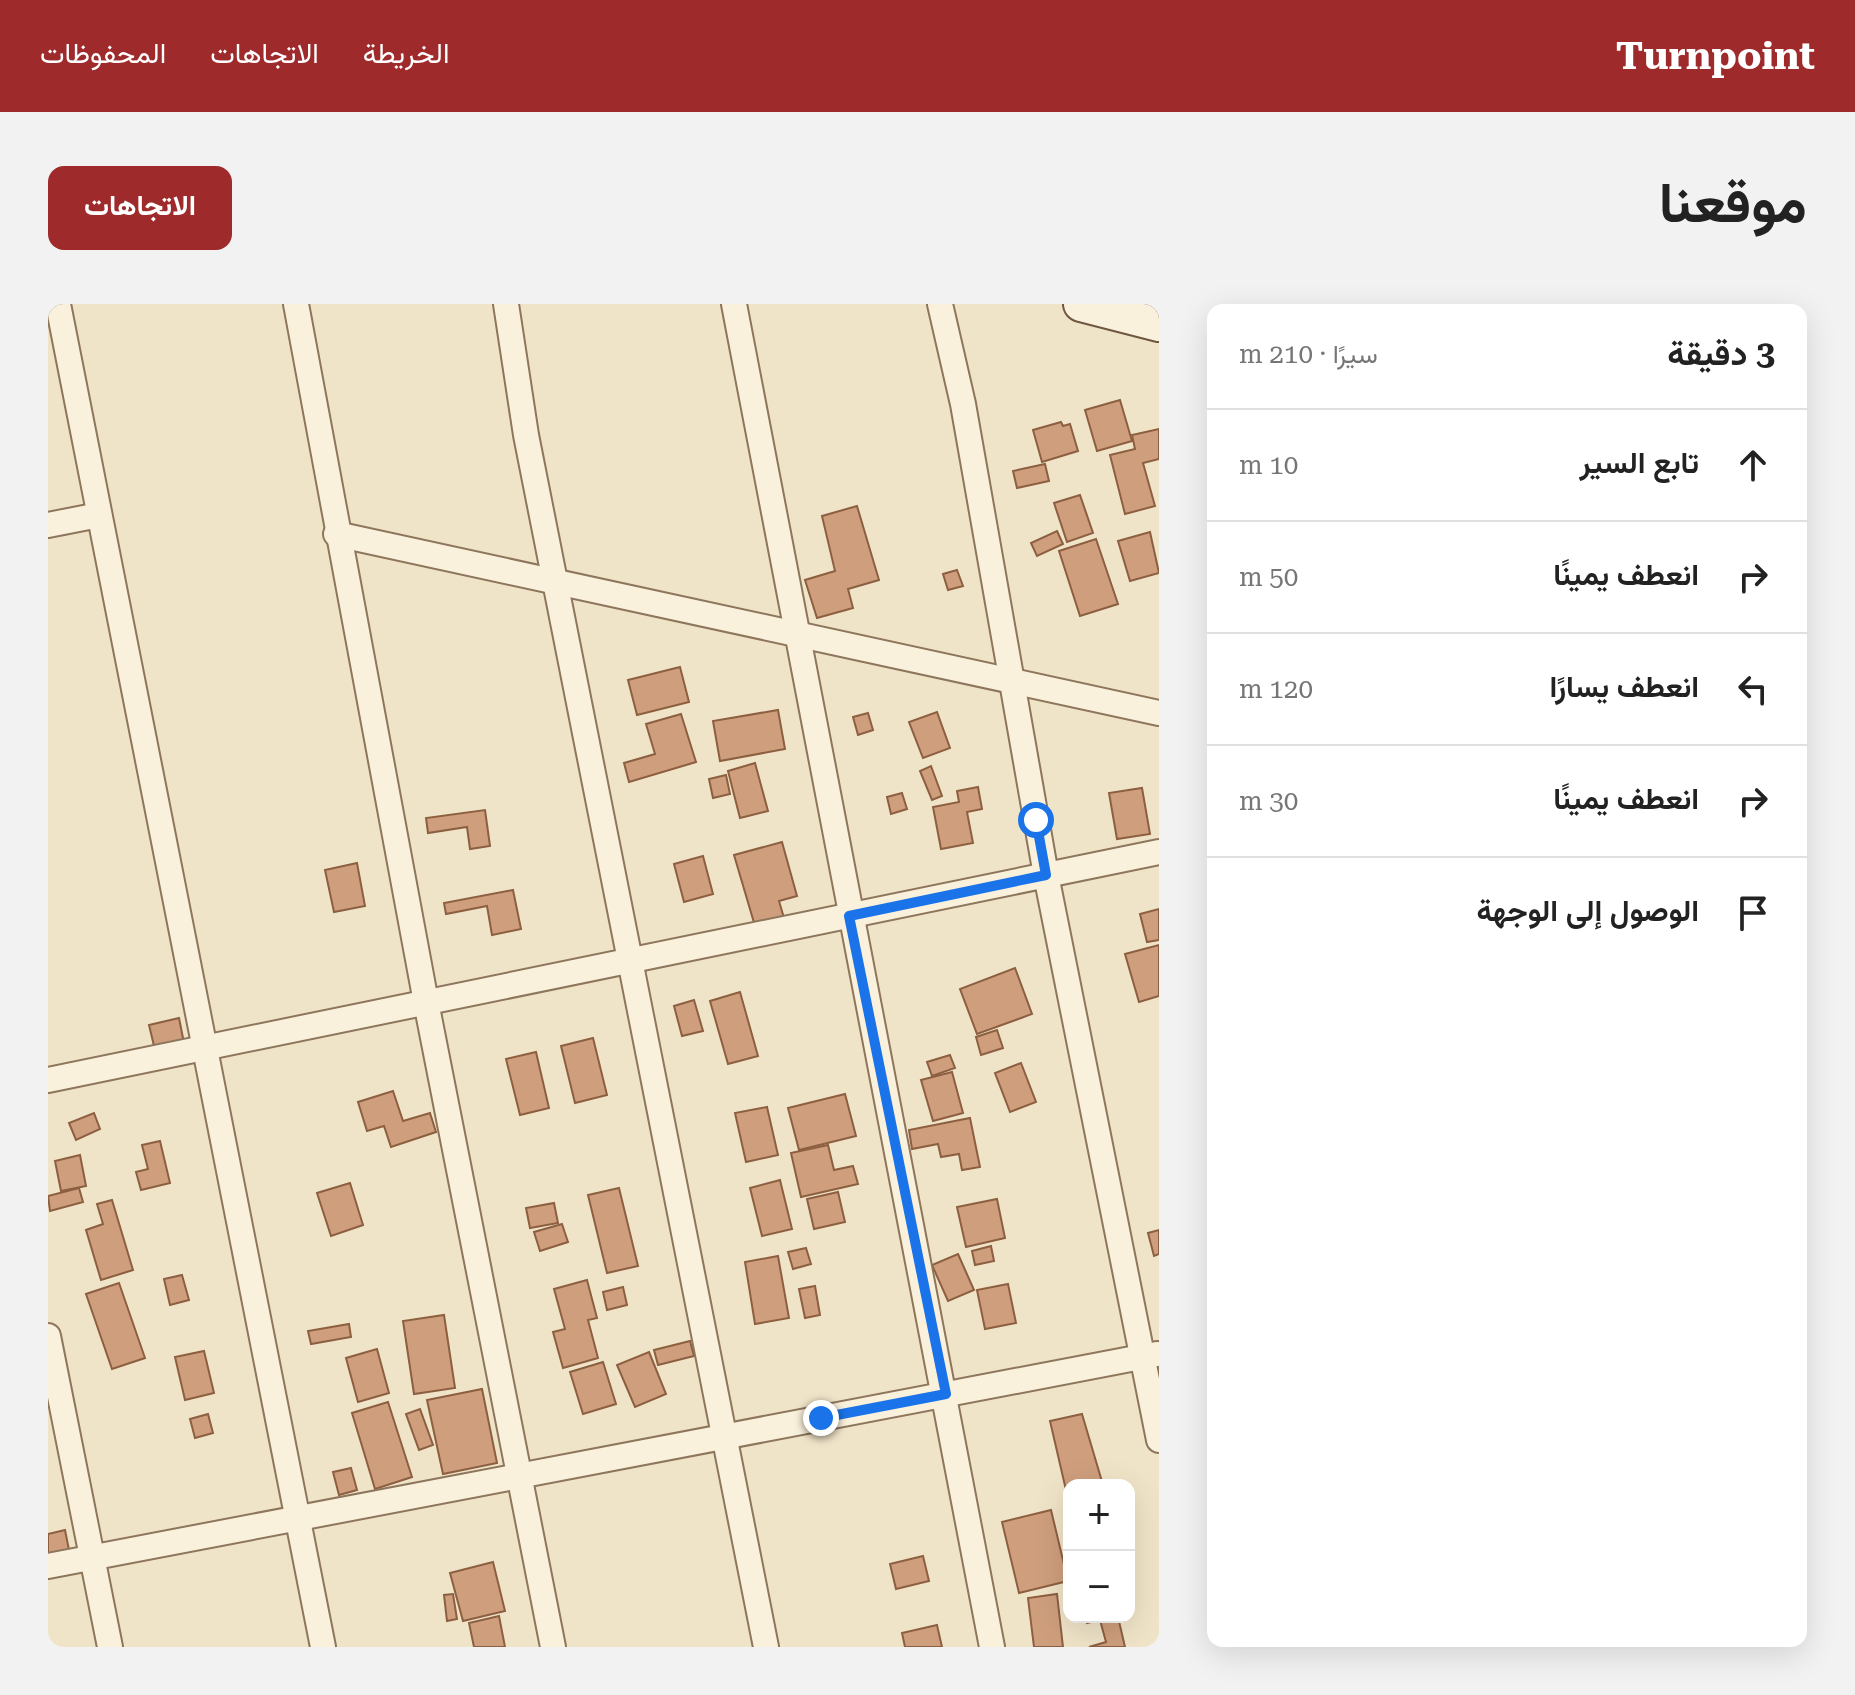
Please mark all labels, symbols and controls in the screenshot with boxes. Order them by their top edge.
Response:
text: Turnpoint [1616,34,1815,78]
text: المحفوظات [40,37,166,70]
text: الاتجاهات [210,37,319,70]
text: الخريطة [363,37,449,70]
button: الاتجاهات [48,166,232,250]
text: موقعنا [1659,170,1807,236]
text: 3 دقيقة [1667,333,1775,373]
text: سيرًا · 210 m [1239,339,1378,369]
icon: ahead [1731,443,1775,487]
text: تابع السير [1580,445,1699,480]
text: 10 m [1239,450,1298,480]
icon: right [1731,555,1775,599]
text: انعطف يمينًا [1553,557,1699,592]
text: 50 m [1239,562,1298,592]
icon: left [1731,667,1775,711]
text: انعطف يسارًا [1549,669,1699,704]
text: 120 m [1239,674,1313,704]
icon: right [1731,779,1775,823]
text: انعطف يمينًا [1553,781,1699,816]
text: 30 m [1239,786,1298,816]
route start [1018,802,1054,838]
icon: arrive [1731,891,1775,935]
text: الوصول إلى الوجهة [1476,893,1699,928]
route end [803,1400,839,1436]
map controls [1063,1479,1135,1623]
button: + [1063,1479,1135,1551]
button: − [1063,1551,1135,1623]

